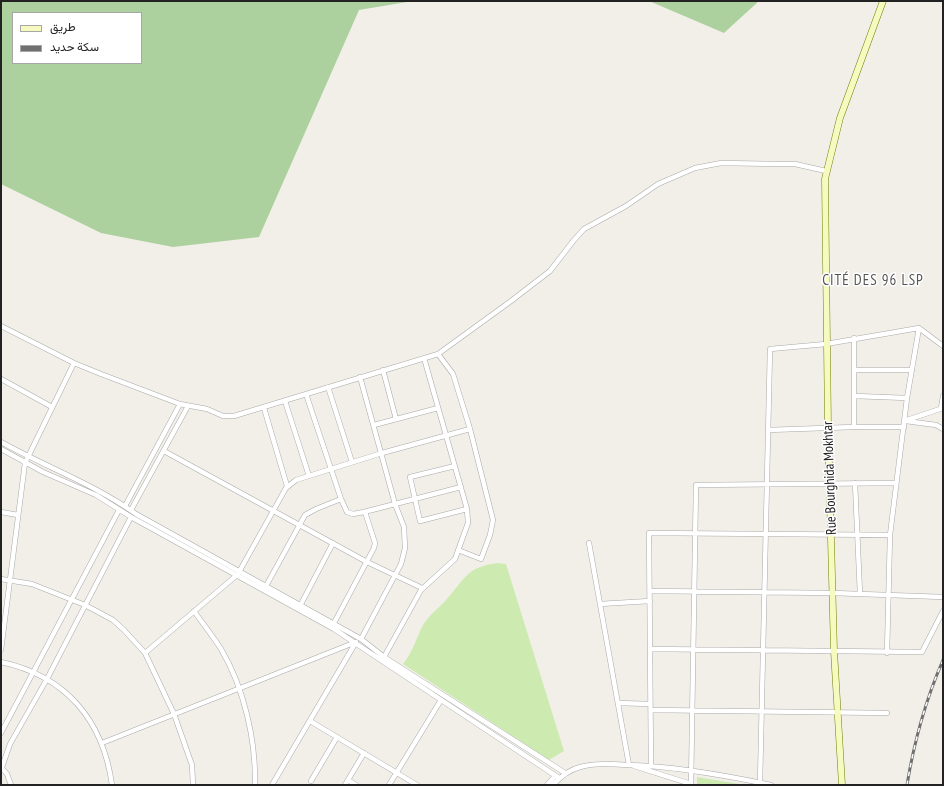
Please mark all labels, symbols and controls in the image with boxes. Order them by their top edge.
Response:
legend [12,12,142,64]
text: طريق [50,19,75,34]
text: سكة حديد [50,39,99,54]
district label: CITÉ DES 96 LSP [822,272,924,290]
street label: Rue Bourghida Mokhtar [820,421,840,535]

